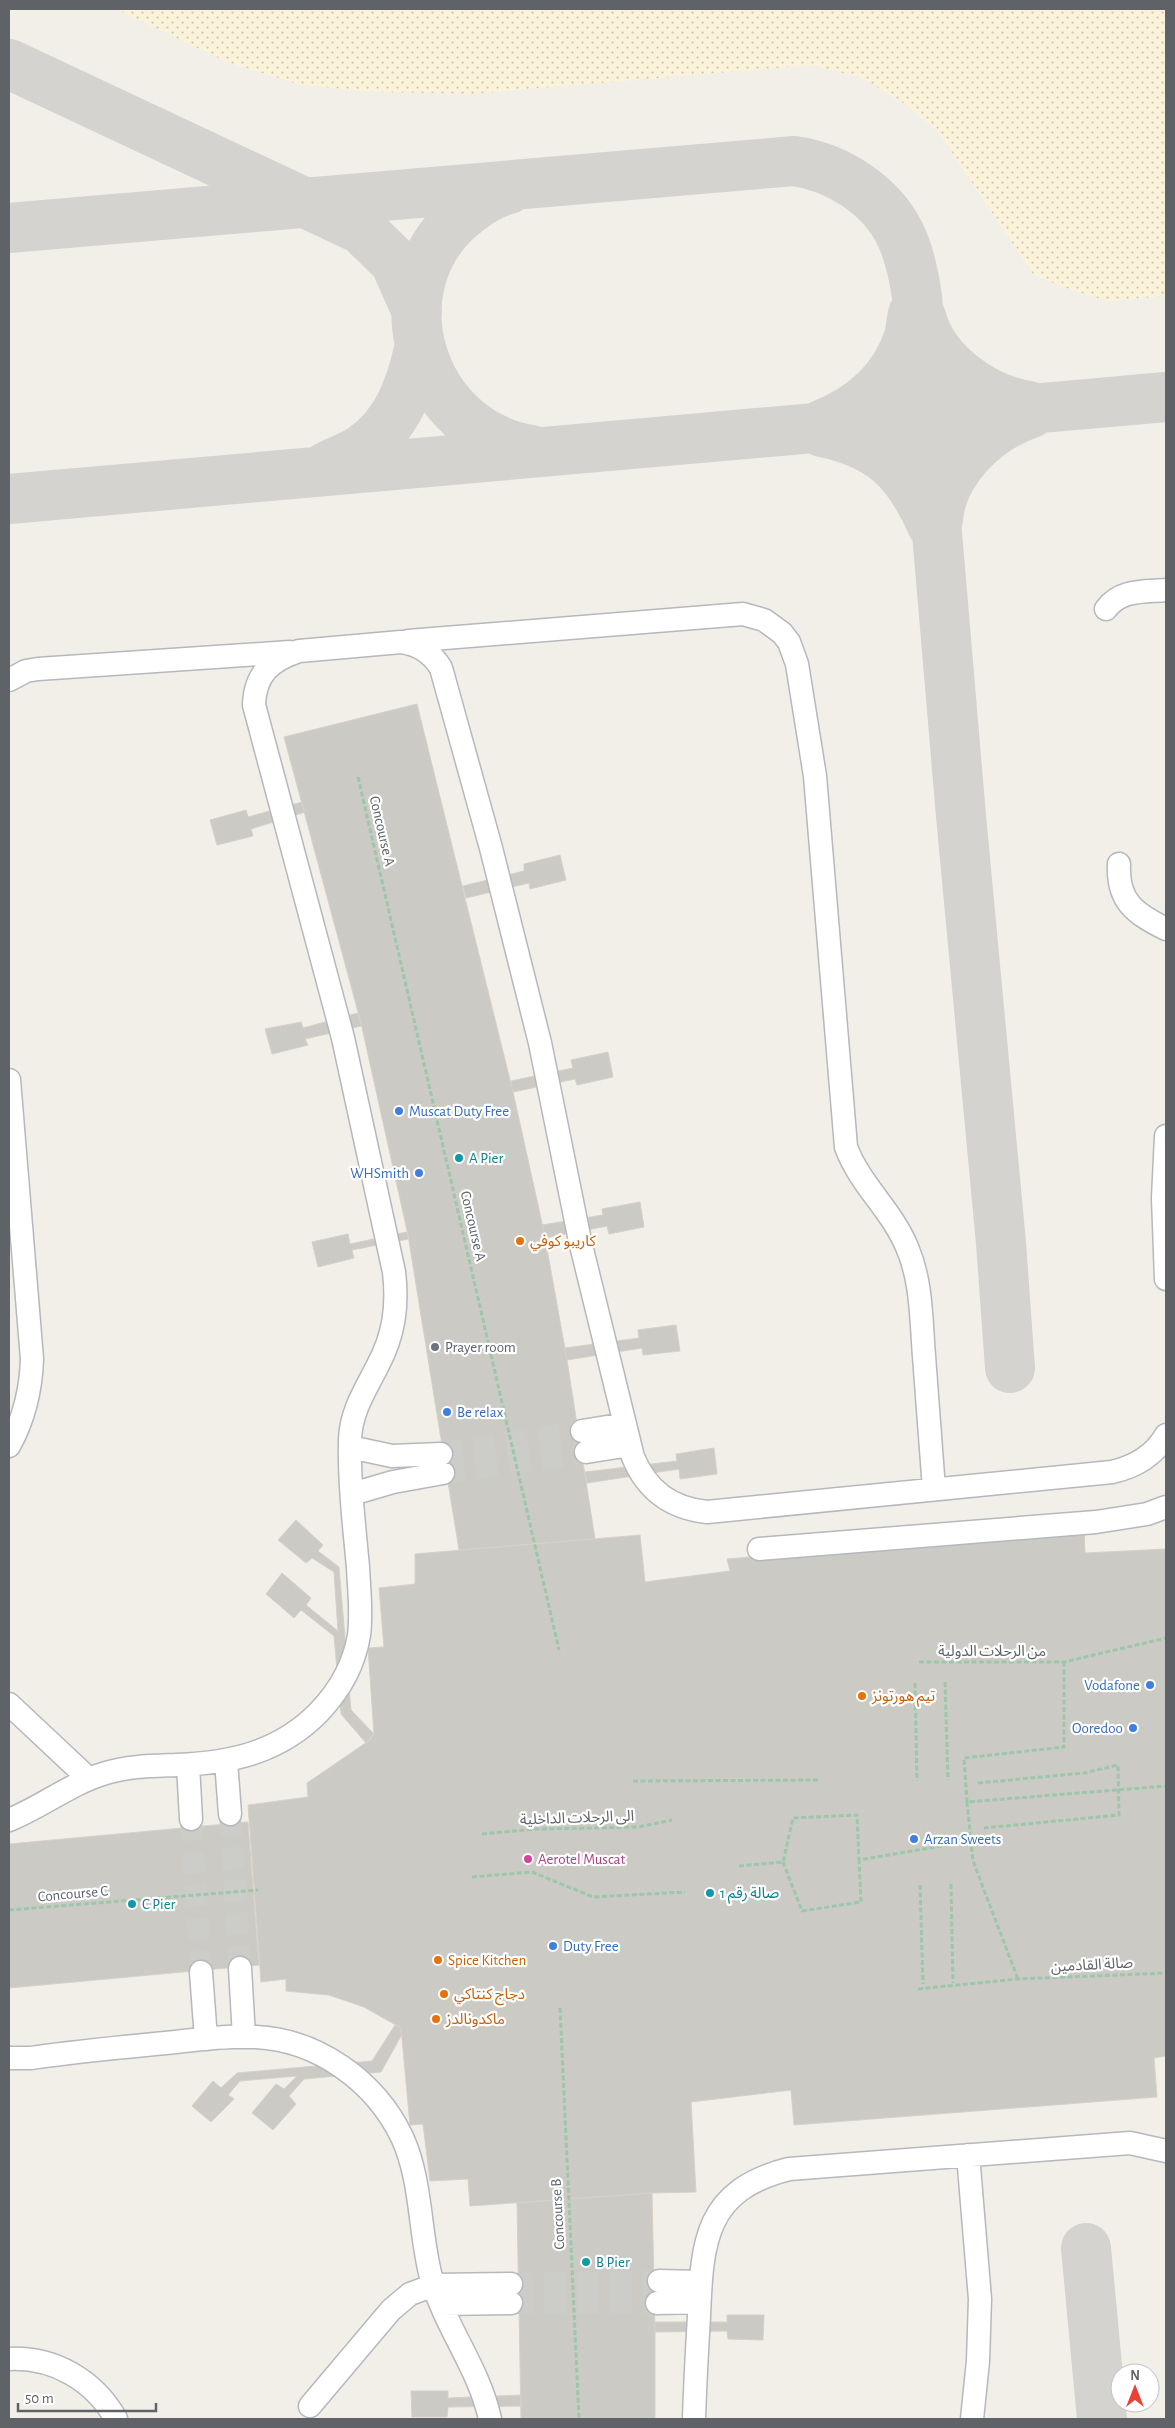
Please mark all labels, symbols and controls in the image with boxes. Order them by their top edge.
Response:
street label: Concourse A [367,794,397,868]
place label: Muscat Duty Free [409,1104,509,1119]
marker: Muscat Duty Free [393,1105,405,1117]
place label: A Pier [469,1151,503,1166]
marker: A Pier [453,1152,465,1164]
place label: WHSmith [350,1166,409,1181]
marker: WHSmith [413,1167,425,1179]
street label: Concourse A [458,1189,488,1263]
place label: كاريبو كوفي [530,1234,597,1252]
marker: كاريبو كوفي [514,1235,526,1247]
place label: Prayer room [445,1340,516,1355]
marker: Prayer room [429,1341,441,1353]
place label: Be relax [457,1405,504,1420]
marker: Be relax [441,1406,453,1418]
street label: من الرحلات الدولية [938,1644,1046,1660]
place label: Vodafone [1084,1678,1140,1693]
marker: Vodafone [1144,1679,1156,1691]
place label: تيم هورتونز [871,1689,935,1707]
marker: تيم هورتونز [856,1690,868,1702]
place label: Ooredoo [1072,1721,1123,1736]
marker: Ooredoo [1127,1722,1139,1734]
street label: الى الرحلات الداخلية [520,1809,634,1828]
place label: Arzan Sweets [924,1832,1001,1847]
marker: Arzan Sweets [908,1833,920,1845]
place label: Aerotel Muscat [538,1852,625,1867]
marker: Aerotel Muscat [522,1853,534,1865]
street label: Concourse C [37,1883,109,1905]
place label: صالة رقم 1 [720,1886,779,1904]
marker: صالة رقم 1 [704,1887,716,1899]
place label: C Pier [142,1897,176,1912]
marker: C Pier [126,1898,138,1910]
place label: Duty Free [563,1939,619,1954]
marker: Duty Free [547,1940,559,1952]
place label: Spice Kitchen [448,1953,526,1968]
marker: Spice Kitchen [432,1954,444,1966]
street label: صالة القادمين [1050,1955,1134,1976]
place label: دجاج كنتاكي [454,1987,525,2006]
marker: دجاج كنتاكي [438,1988,450,2000]
place label: ماكدونالدز [445,2012,505,2028]
marker: ماكدونالدز [430,2013,442,2025]
street label: Concourse B [549,2178,567,2250]
place label: B Pier [596,2255,630,2270]
marker: B Pier [580,2256,592,2268]
north arrow [1110,2363,1160,2413]
text: N [1130,2369,1140,2383]
scale bar [18,2380,155,2412]
text: 50 m [25,2391,54,2406]

